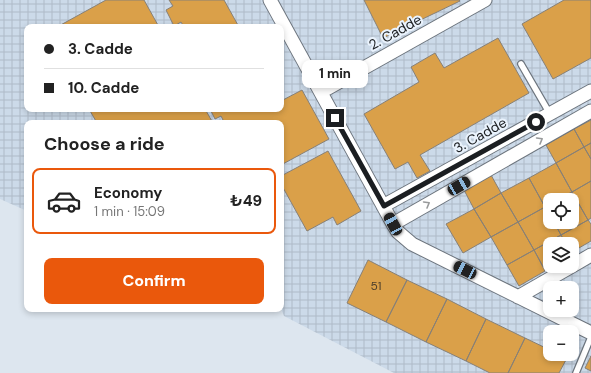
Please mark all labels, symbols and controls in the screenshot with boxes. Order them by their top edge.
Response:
street label: 2. Cadde [365,10,425,54]
text: 3. Cadde [68,39,133,59]
callout: 1 min [302,60,368,88]
text: 1 min [319,65,351,82]
text: 10. Cadde [68,78,139,98]
route end [326,109,344,127]
street label: 3. Cadde [450,113,510,157]
route start [527,113,545,131]
text: Choose a ride [44,132,165,156]
one-way arrow [536,137,543,144]
car [446,175,472,197]
icon: car [46,183,82,219]
text: Economy [94,183,162,203]
text: ₺49 [230,191,262,211]
map controls [543,193,579,361]
button: locate [543,193,579,229]
one-way arrow [423,202,430,209]
text: 1 min · 15:09 [94,203,165,220]
car [382,211,404,237]
button: layers [543,237,579,273]
button: Confirm [44,258,264,304]
car [452,259,478,281]
house number: 51 [370,278,382,294]
button: + [543,281,579,317]
button: − [543,325,579,361]

